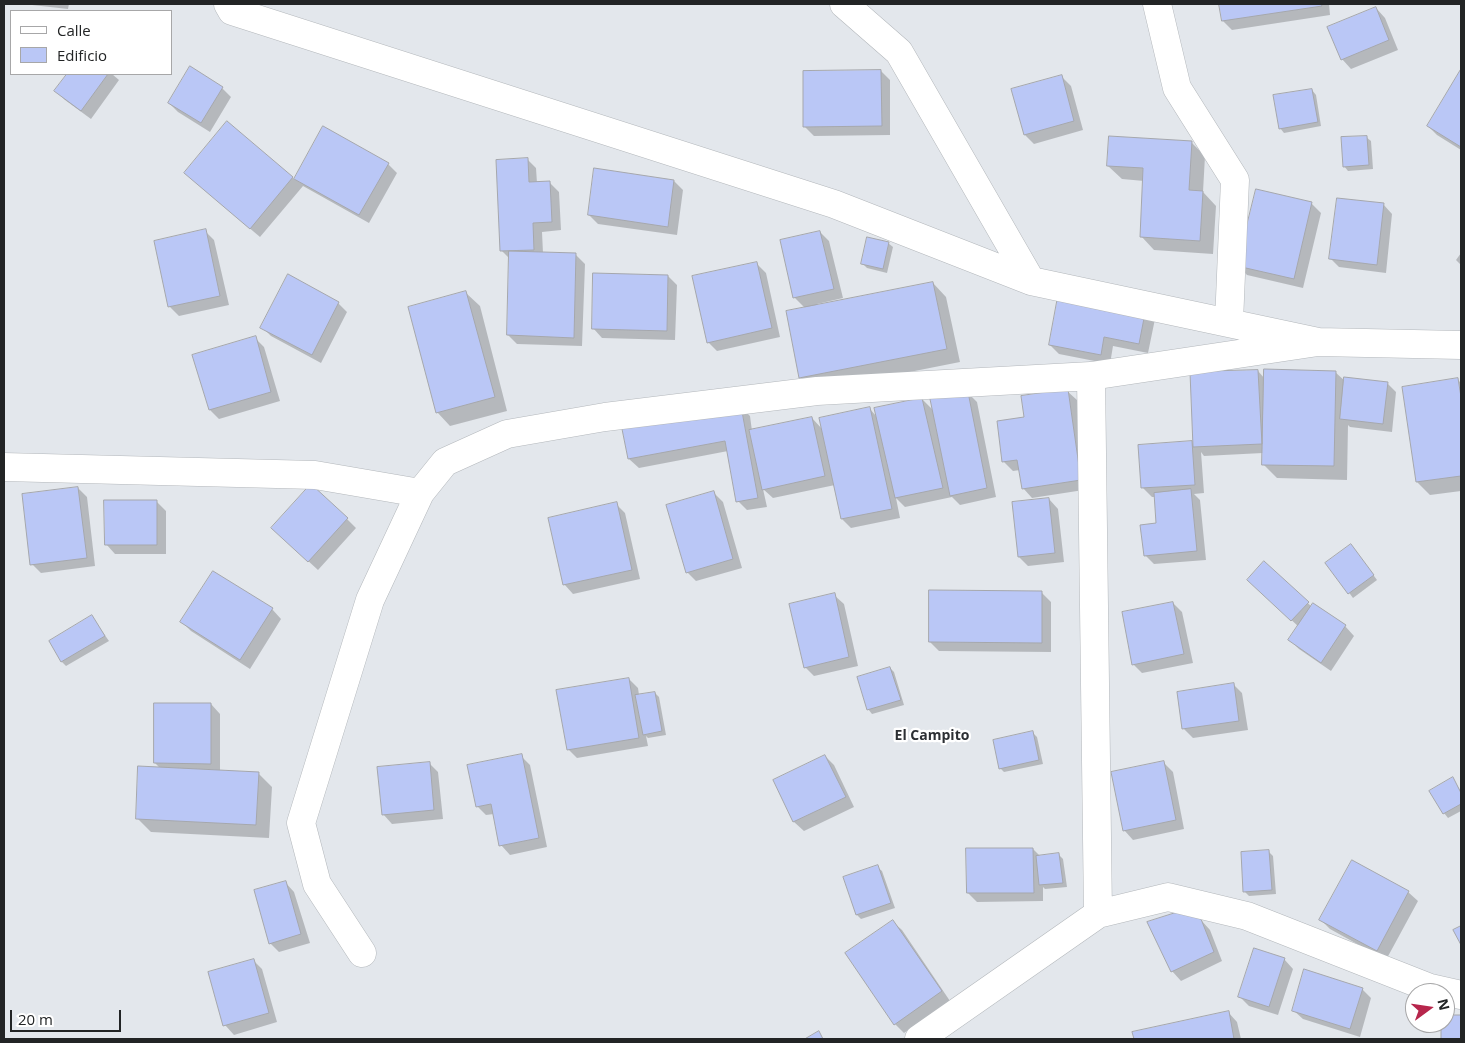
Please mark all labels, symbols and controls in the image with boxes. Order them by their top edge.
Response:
legend [10,10,172,75]
text: Calle [57,20,91,40]
text: Edificio [57,45,107,65]
district label: El Campito [895,728,969,744]
north arrow [1405,983,1455,1033]
text: N [1433,997,1455,1012]
scale bar [12,1000,124,1032]
text: 20 m [18,1009,53,1029]

